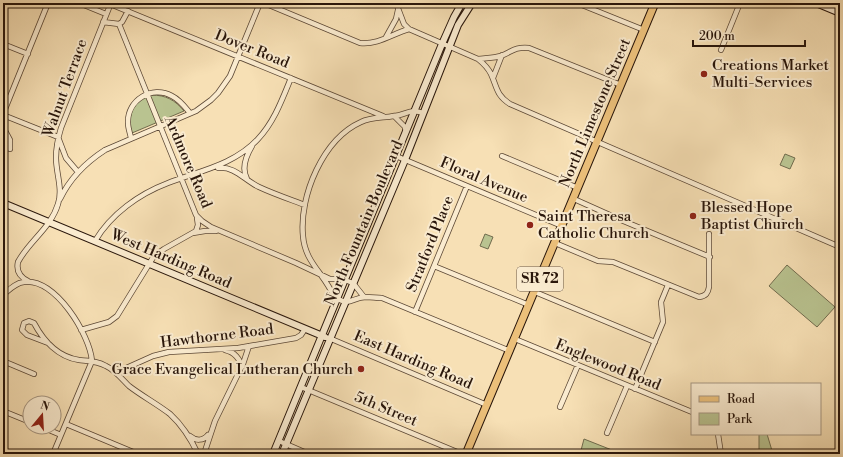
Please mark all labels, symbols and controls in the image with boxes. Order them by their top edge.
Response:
scale bar [693,22,805,48]
street label: Dover Road [212,25,293,73]
text: 200 m [699,29,735,44]
street label: North Limestone Street [555,35,635,190]
street label: Walnut Terrace [38,36,92,141]
place label: Creations Market Multi-Services [712,56,830,92]
marker: Creations Market Multi-Services [699,69,709,79]
street label: Ardmore Road [160,112,216,212]
street label: North Fountain Boulevard [320,137,408,309]
street label: Floral Avenue [437,153,531,207]
street label: Stratford Place [402,193,458,295]
place label: Blessed Hope Baptist Church [700,198,804,234]
place label: Saint Theresa Catholic Church [538,207,649,243]
marker: Blessed Hope Baptist Church [688,211,698,221]
marker: Saint Theresa Catholic Church [525,220,535,230]
street label: West Harding Road [107,225,235,293]
road number: SR 72 [517,267,563,291]
street label: Hawthorne Road [159,320,275,352]
street label: East Harding Road [351,326,476,394]
street label: Englewood Road [552,335,664,395]
place label: Grace Evangelical Lutheran Church [112,360,353,379]
marker: Grace Evangelical Lutheran Church [356,364,366,374]
legend [691,383,821,435]
street label: 5th Street [352,387,421,431]
text: Road [727,392,755,407]
north arrow [22,395,62,435]
text: N [38,398,51,415]
text: Park [727,412,753,427]

